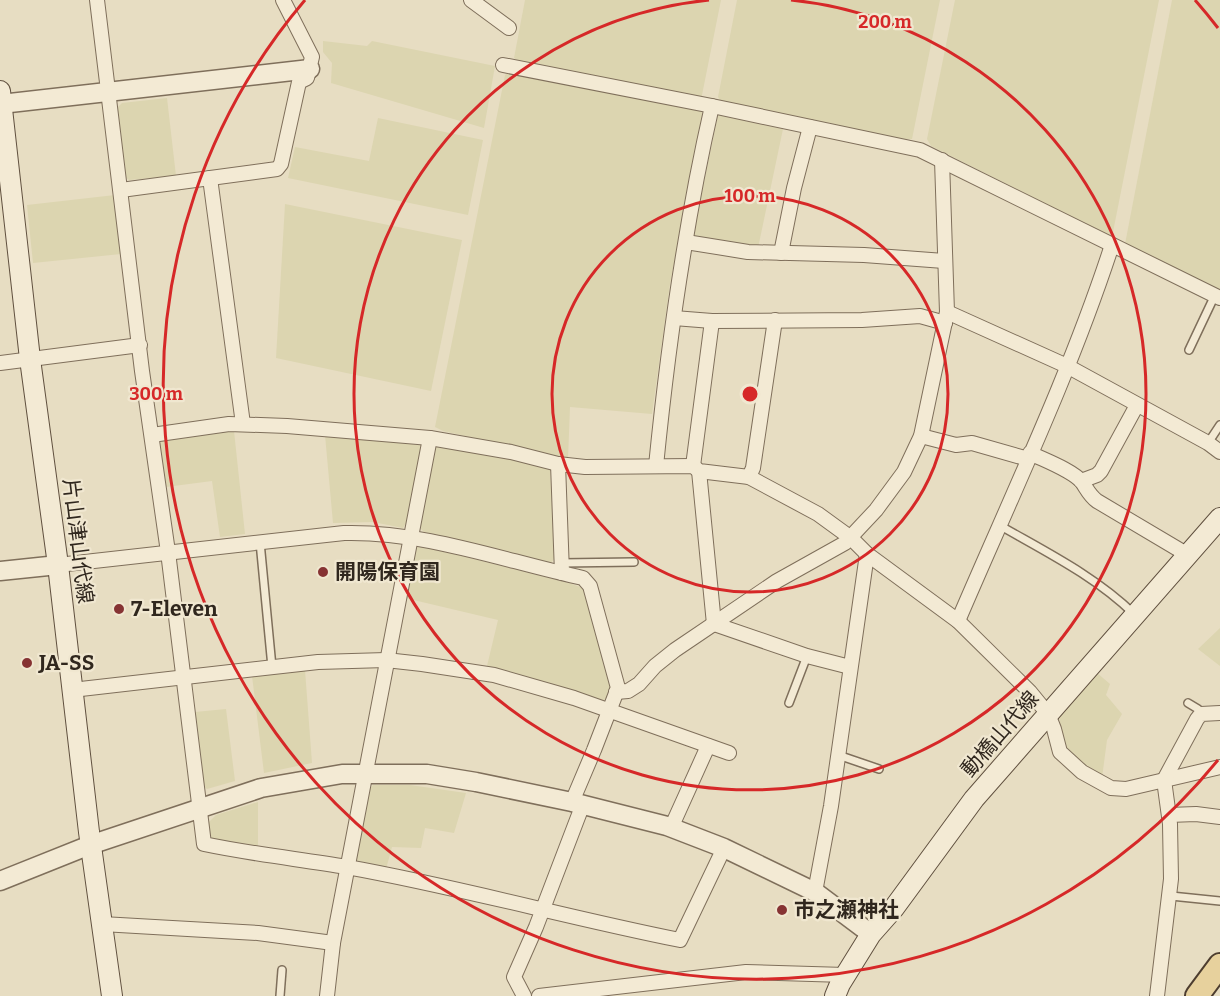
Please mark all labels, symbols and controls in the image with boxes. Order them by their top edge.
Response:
text: 200 m [858,11,912,33]
text: 100 m [724,185,776,207]
text: 300 m [129,383,183,405]
centre of rings [740,384,760,404]
street label: 片山津山代線 [57,477,99,605]
place label: 開陽保育園 [335,559,440,585]
marker: 開陽保育園 [316,565,330,579]
place label: 7-Eleven [131,596,218,622]
marker: 7-Eleven [112,602,126,616]
place label: JA-SS [38,650,94,676]
marker: JA-SS [20,656,34,670]
street label: 動橋山代線 [956,686,1044,782]
place label: 市之瀬神社 [794,897,899,923]
marker: 市之瀬神社 [775,903,789,917]

